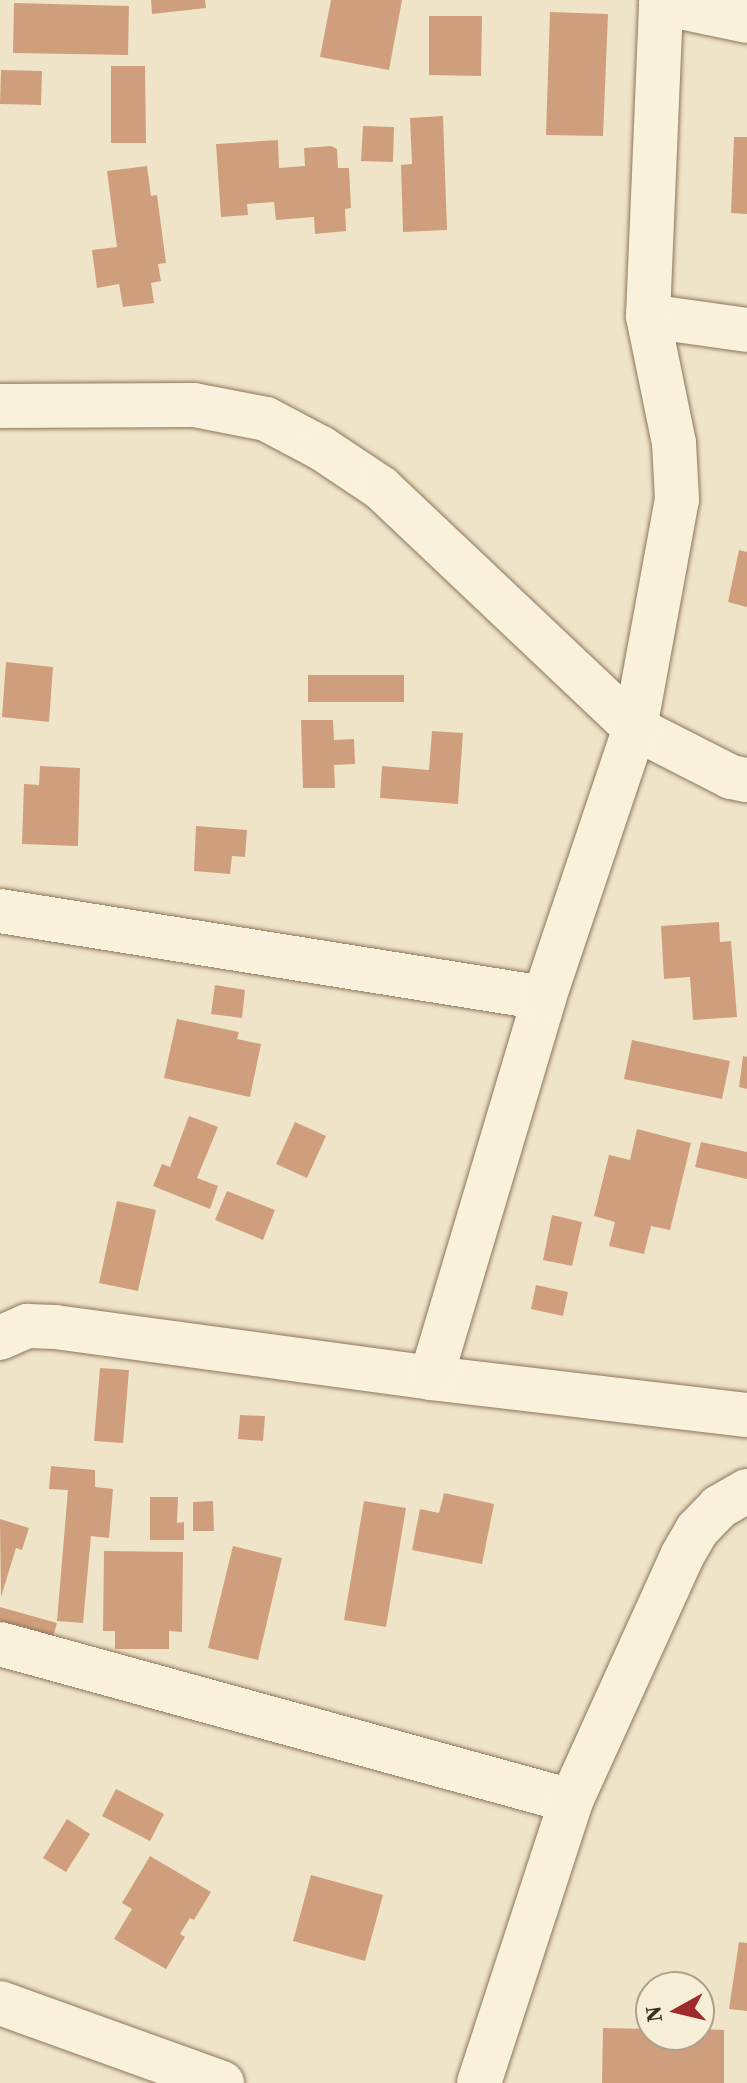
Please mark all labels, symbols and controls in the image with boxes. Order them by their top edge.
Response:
north arrow [635,1971,715,2051]
text: N [637,2004,669,2024]

